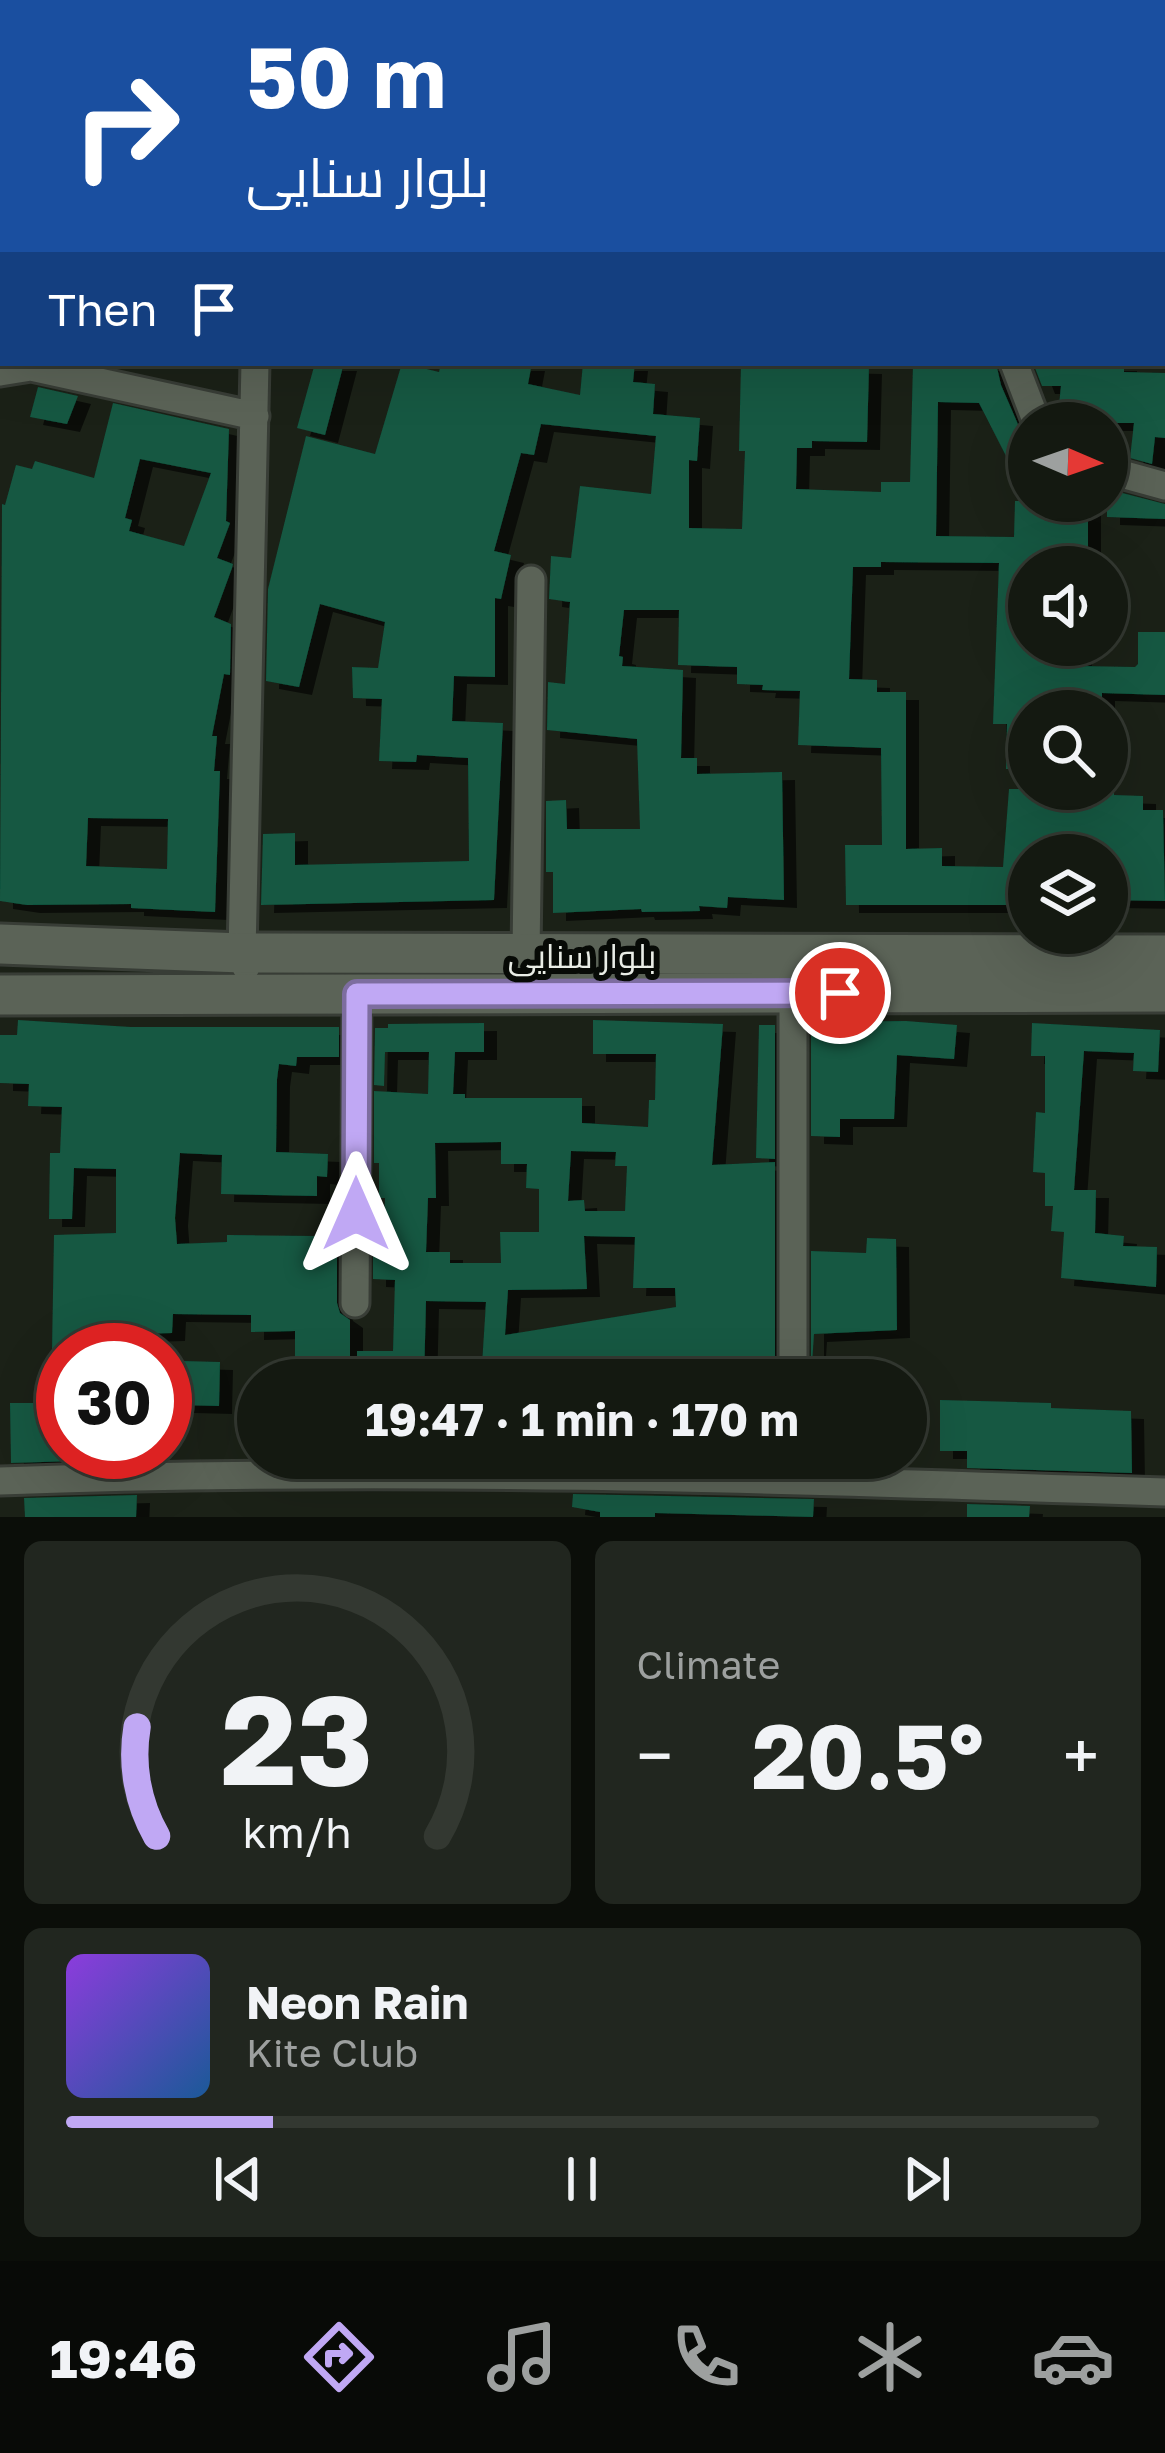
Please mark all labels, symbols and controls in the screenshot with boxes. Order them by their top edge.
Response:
text: 50 m [246,26,446,126]
icon: right [48,48,204,204]
text: بلوار سنایی [246,144,489,209]
icon: arrive [181,276,247,342]
text: Then [48,282,157,336]
north arrow [1008,402,1128,522]
map controls [1008,402,1128,954]
button: sound [1008,546,1128,666]
button: search [1008,690,1128,810]
button: layers [1008,834,1128,954]
street label: بلوار سنایی [508,936,656,977]
pin [789,942,891,1044]
icon: arrive [807,960,873,1026]
position arrow [293,1151,419,1277]
speed limit sign: 30 [36,1323,192,1479]
text: 19:47 · 1 min · 170 m [365,1392,799,1446]
text: Climate [637,1641,780,1688]
text: 23 [221,1663,373,1812]
text: 20.5° [752,1701,984,1809]
text: − [637,1715,673,1795]
text: + [1063,1715,1099,1795]
text: km/h [243,1805,352,1856]
text: Neon Rain [246,1975,469,2029]
text: Kite Club [246,2029,418,2076]
icon: previous [205,2146,271,2212]
icon: pause [549,2146,615,2212]
icon: next [894,2146,960,2212]
icon: directions [297,2315,381,2399]
icon: music [480,2315,564,2399]
icon: phone [664,2315,748,2399]
icon: climate [848,2315,932,2399]
icon: car [1031,2315,1115,2399]
text: 19:46 [50,2325,197,2390]

